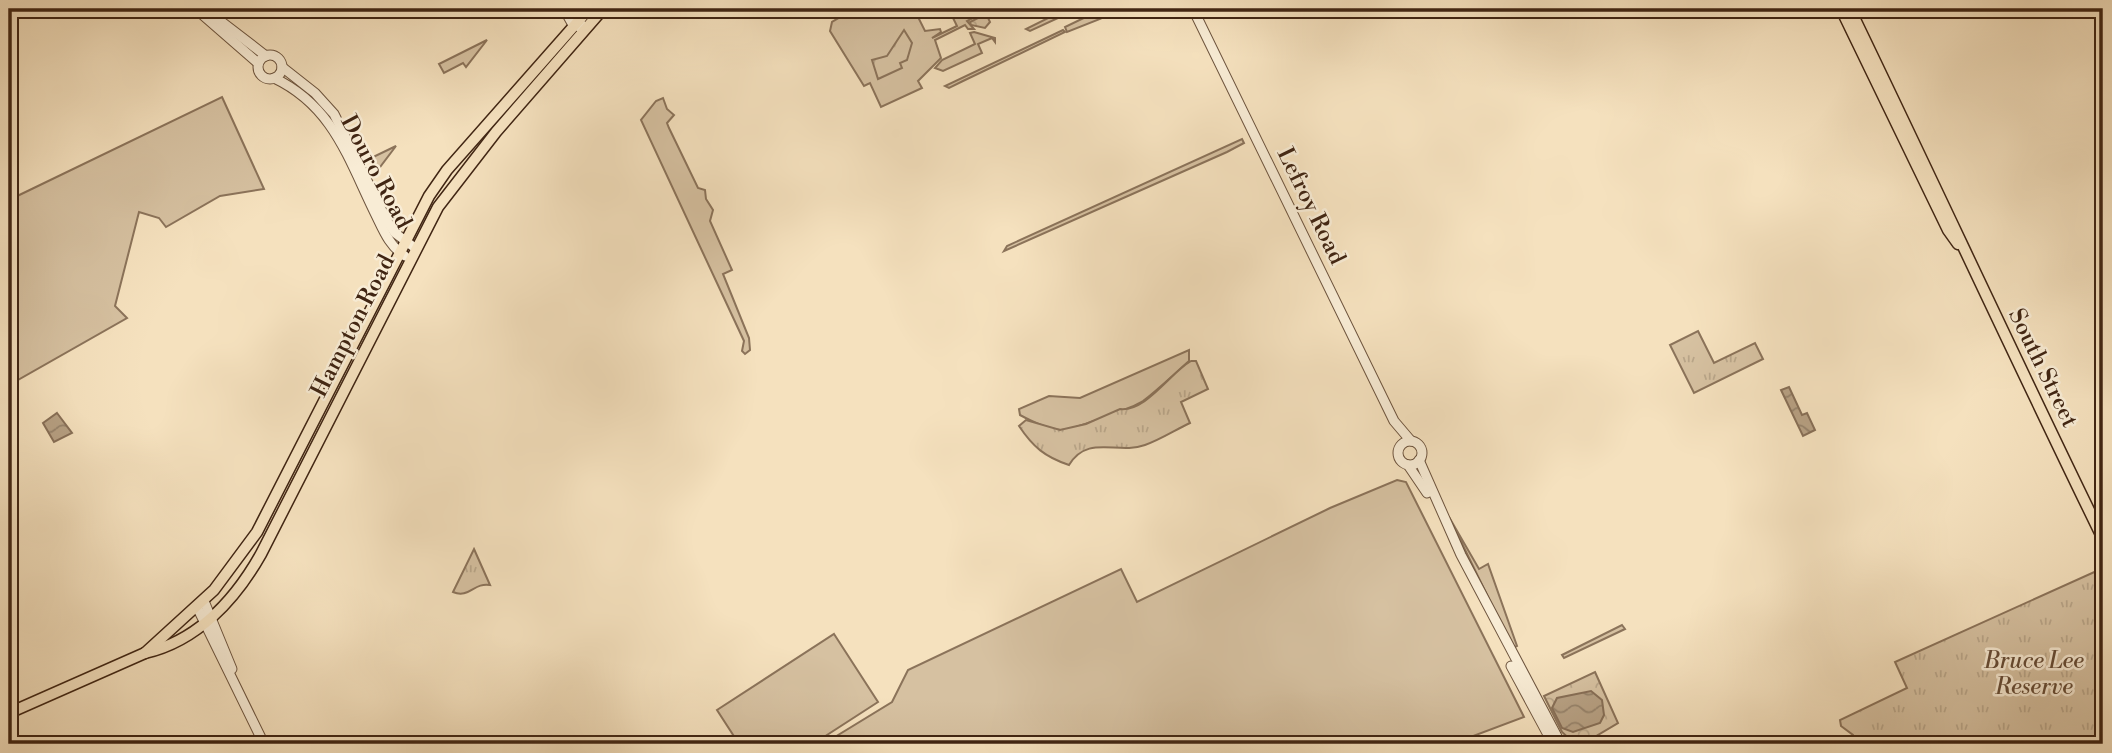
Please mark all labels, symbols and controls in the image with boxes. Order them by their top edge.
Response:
street label: Douro Road [334,110,418,234]
street label: Lefroy Road [1271,143,1351,269]
street label: Hampton Road [305,250,401,402]
street label: South Street [2002,304,2084,432]
park label: Bruce Lee Reserve [1983,647,2084,701]

